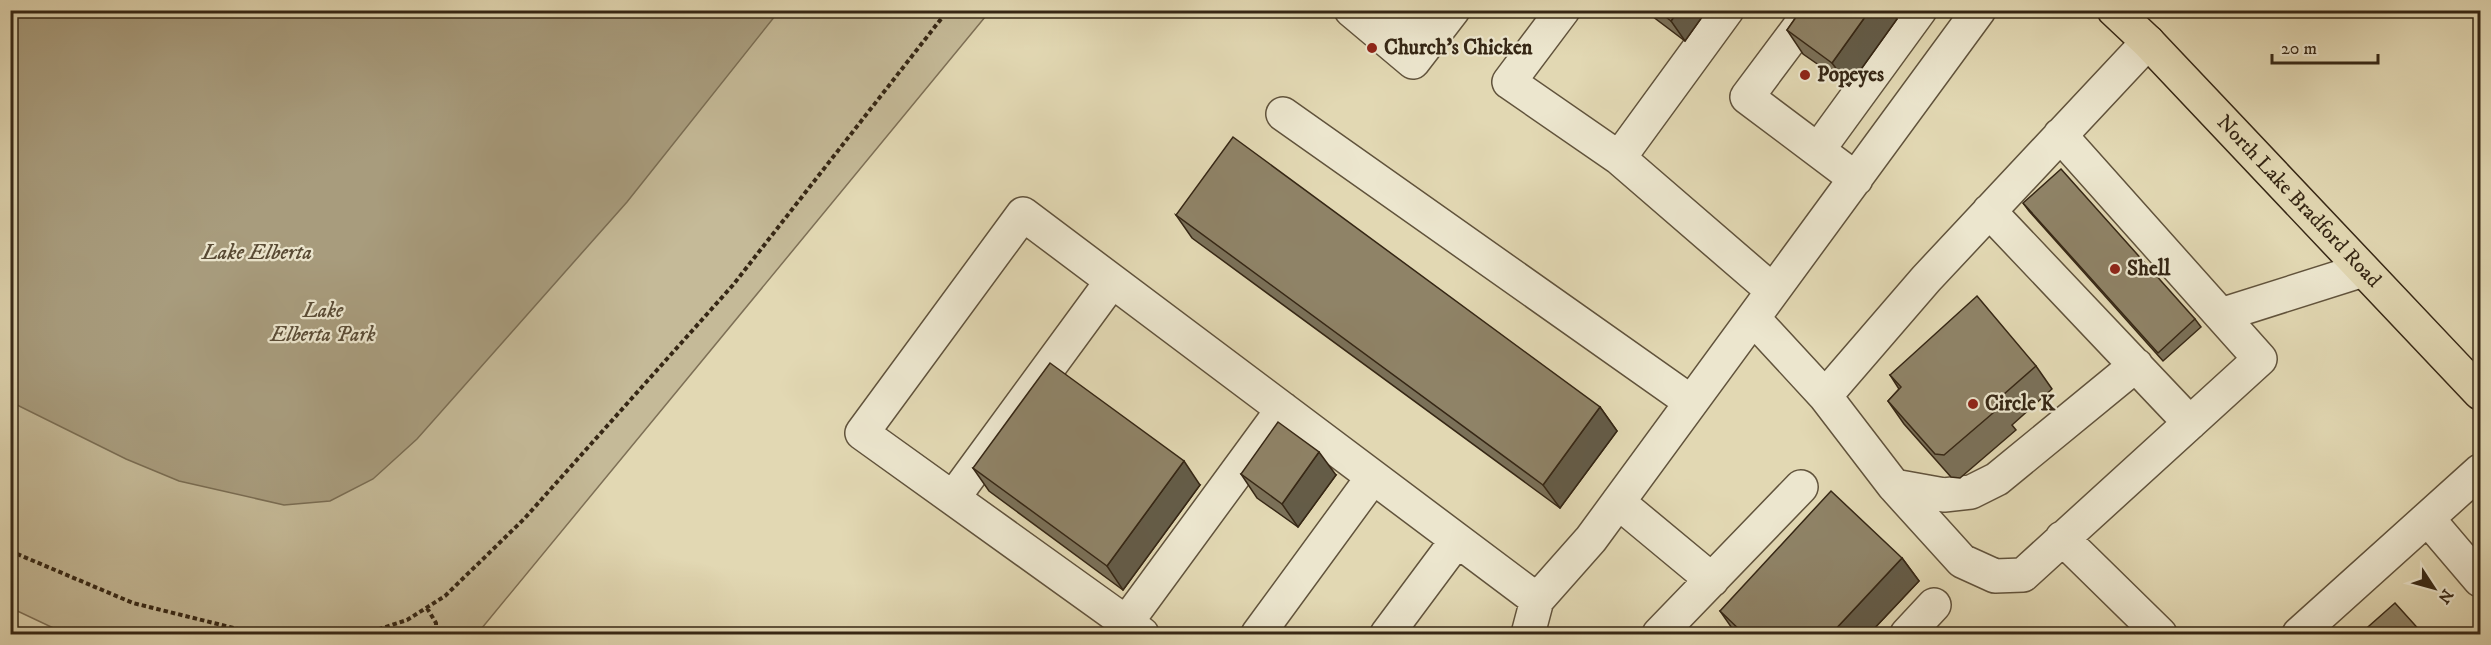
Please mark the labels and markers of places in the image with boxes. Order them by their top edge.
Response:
place label: Church's Chicken [1384,35,1534,61]
marker: Church's Chicken [1365,41,1379,55]
place label: Popeyes [1817,62,1884,88]
marker: Popeyes [1798,68,1812,82]
place label: Shell [2127,256,2171,282]
marker: Shell [2108,262,2122,276]
place label: Circle K [1985,391,2057,417]
marker: Circle K [1966,397,1980,411]

